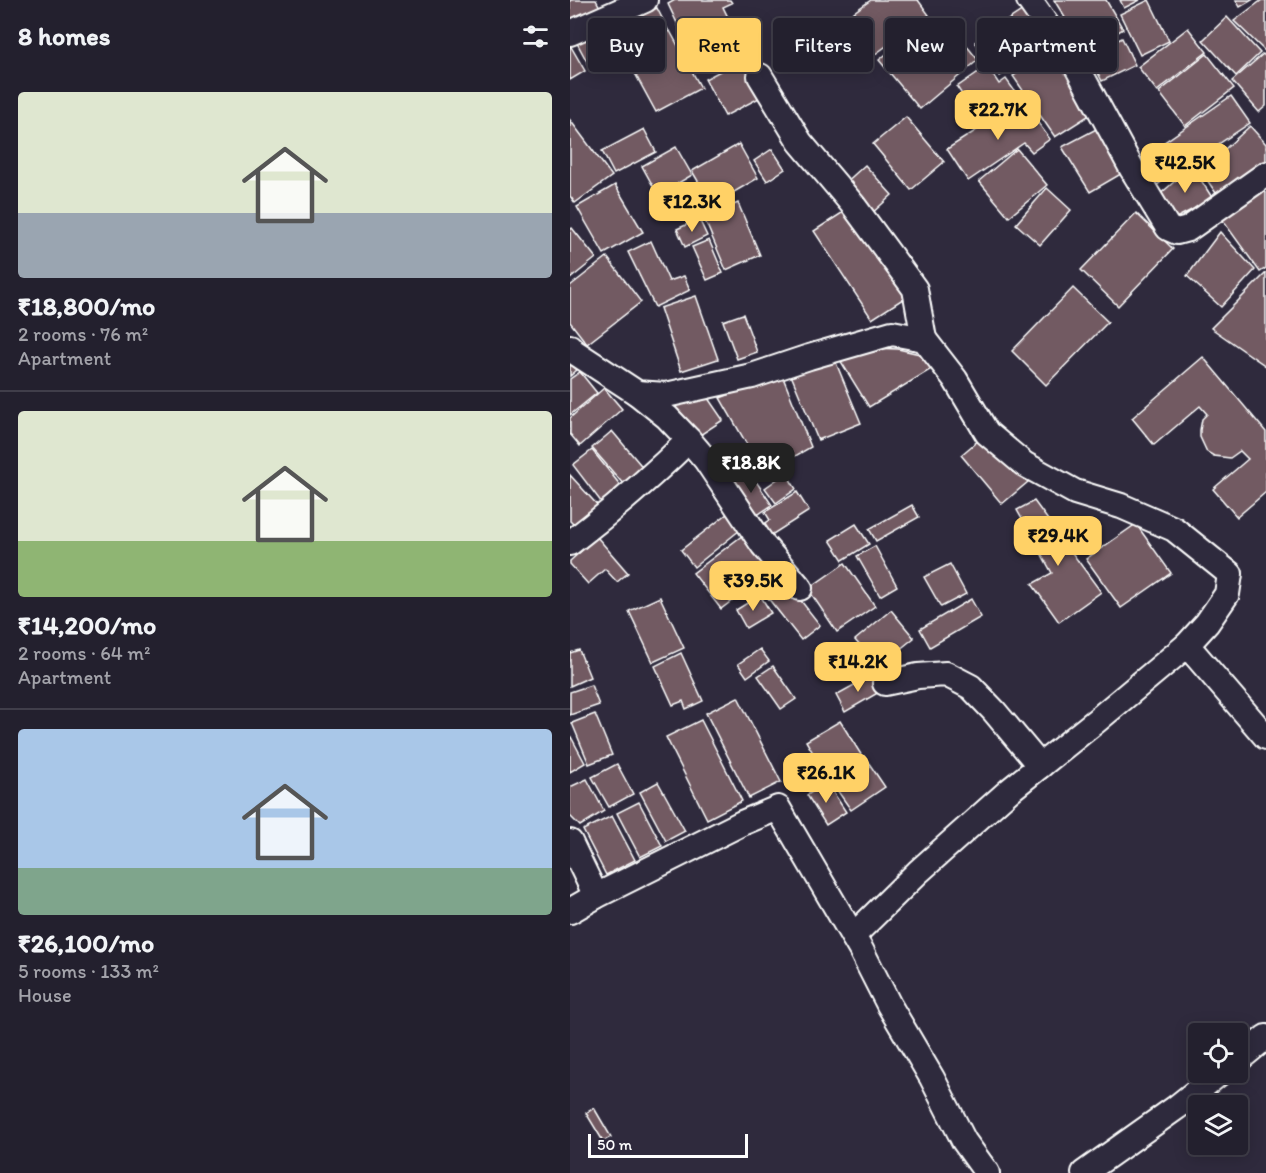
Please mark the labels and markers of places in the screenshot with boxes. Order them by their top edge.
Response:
pin: ₹22.7K [949,90,1047,141]
pin: ₹42.5K [1136,143,1234,194]
pin: ₹12.3K [643,182,741,233]
pin: ₹18.8K [702,443,800,494]
pin: ₹29.4K [1009,516,1107,567]
pin: ₹39.5K [704,561,802,612]
pin: ₹14.2K [809,642,907,693]
pin: ₹26.1K [777,753,875,804]

